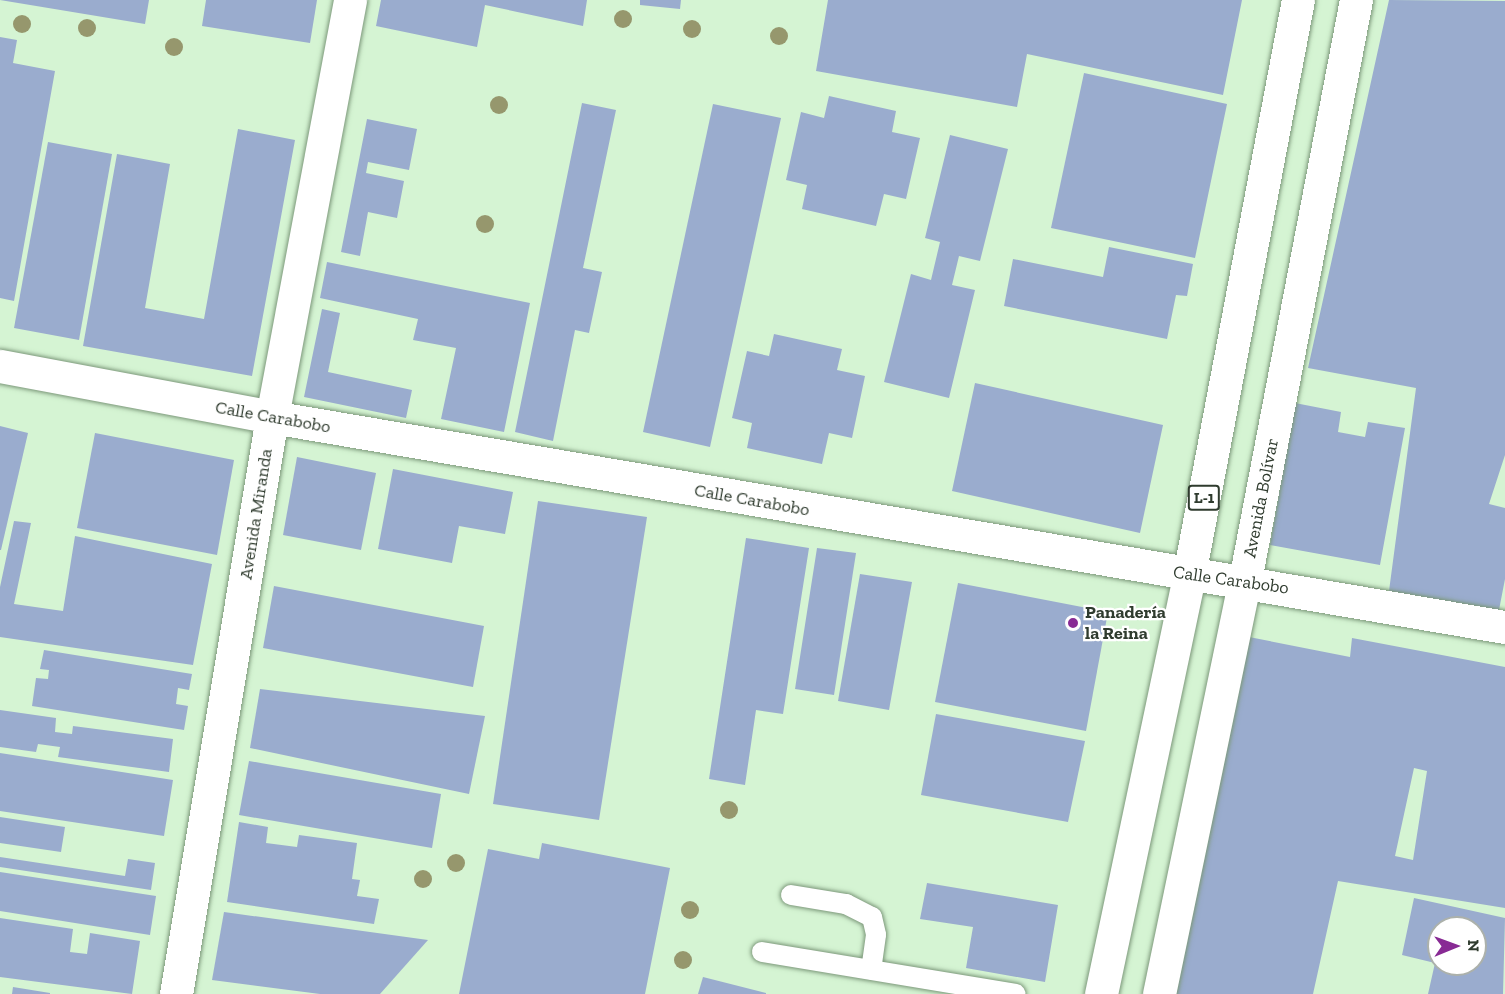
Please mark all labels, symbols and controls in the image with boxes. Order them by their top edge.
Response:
street label: Calle Carabobo [214,396,332,438]
street label: Avenida Bolívar [1239,436,1283,560]
street label: Avenida Miranda [235,447,277,581]
street label: Calle Carabobo [693,479,811,521]
road number: L-1 [1188,485,1220,511]
street label: Calle Carabobo [1172,561,1290,599]
place label: Panadería la Reina [1085,602,1166,644]
marker: Panadería la Reina [1066,616,1080,630]
north arrow [1427,916,1487,976]
text: N [1464,939,1483,952]

